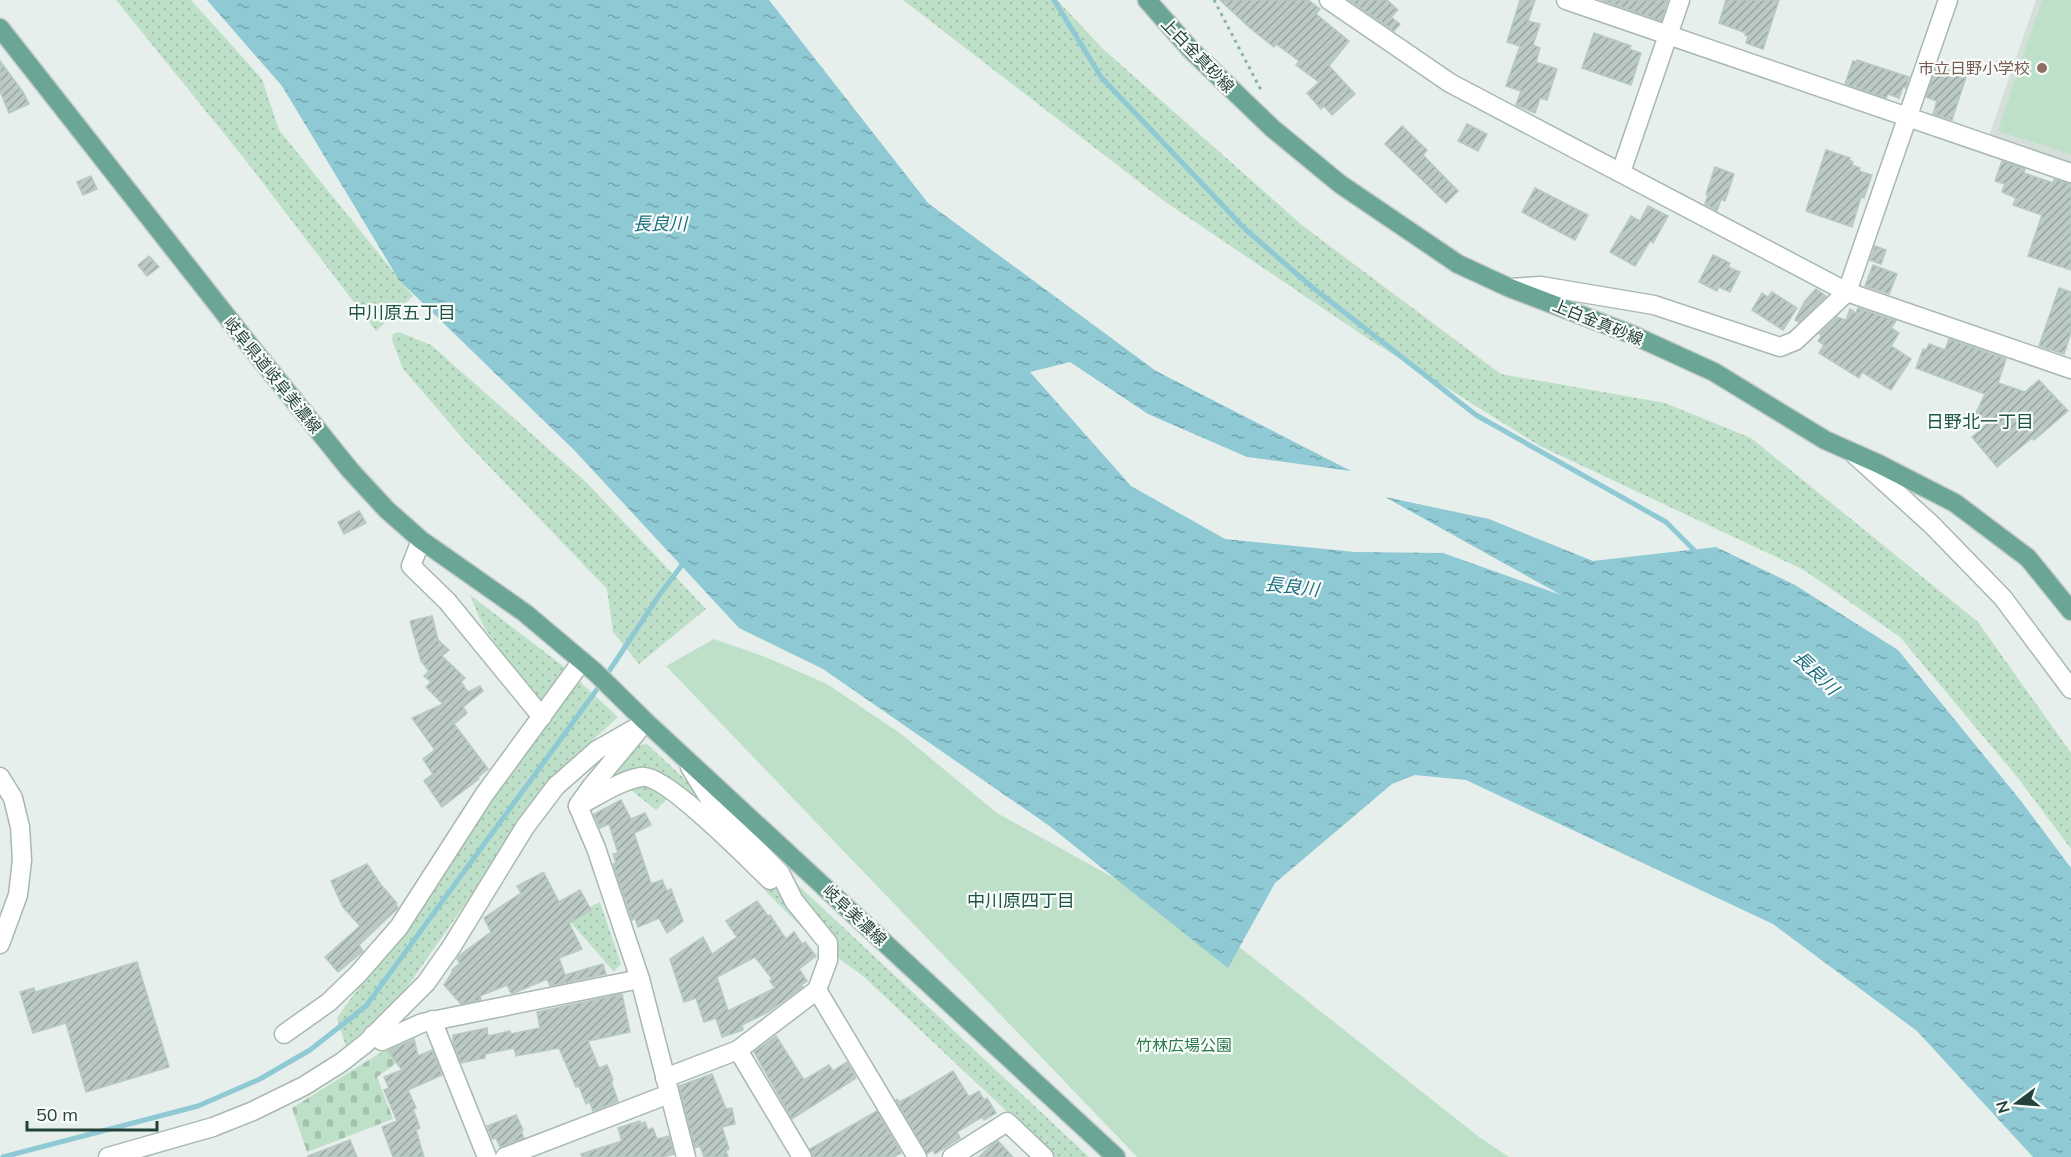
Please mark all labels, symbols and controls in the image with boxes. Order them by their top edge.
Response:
street label: 上白金真砂線 [1157,14,1239,96]
place label: 市立日野小学校 [1918,58,2030,78]
marker: 市立日野小学校 [2035,61,2049,75]
water label: 長良川 [633,212,689,235]
street label: 上白金真砂線 [1550,295,1646,349]
district label: 中川原五丁目 [348,301,456,324]
street label: 岐阜県道岐阜美濃線 [220,313,326,437]
district label: 日野北一丁目 [1926,410,2034,433]
water label: 長良川 [1264,572,1322,601]
water label: 長良川 [1789,646,1845,701]
street label: 岐阜美濃線 [819,880,891,950]
district label: 中川原四丁目 [967,889,1075,912]
park label: 竹林広場公園 [1136,1035,1232,1055]
north arrow [1987,1073,2047,1133]
scale bar [27,1094,158,1132]
text: N [1991,1099,2014,1116]
text: 50 m [36,1103,78,1126]

